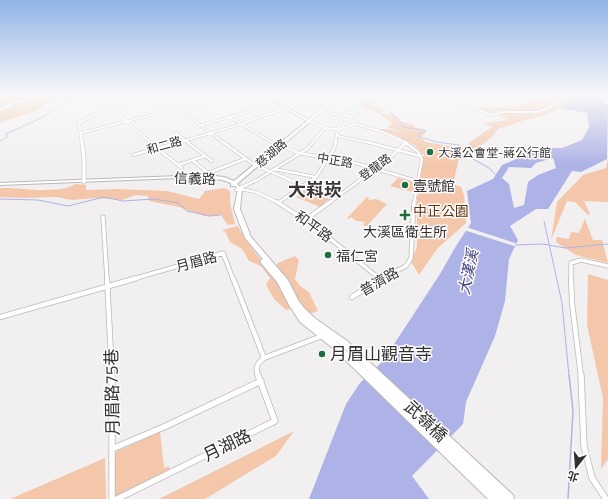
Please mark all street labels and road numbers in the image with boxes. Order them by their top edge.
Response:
street label: 和二路 [144,131,184,159]
street label: 慈湖路 [251,134,291,172]
street label: 中正路 [316,148,354,172]
street label: 登龍路 [355,149,395,185]
street label: 信義路 [174,167,216,189]
street label: 和平路 [291,205,337,247]
street label: 月眉路 [173,245,219,277]
street label: 普濟路 [356,261,402,301]
street label: 月眉路75巷 [98,348,126,436]
street label: 武嶺橋 [398,394,454,448]
street label: 月湖路 [198,422,256,468]

